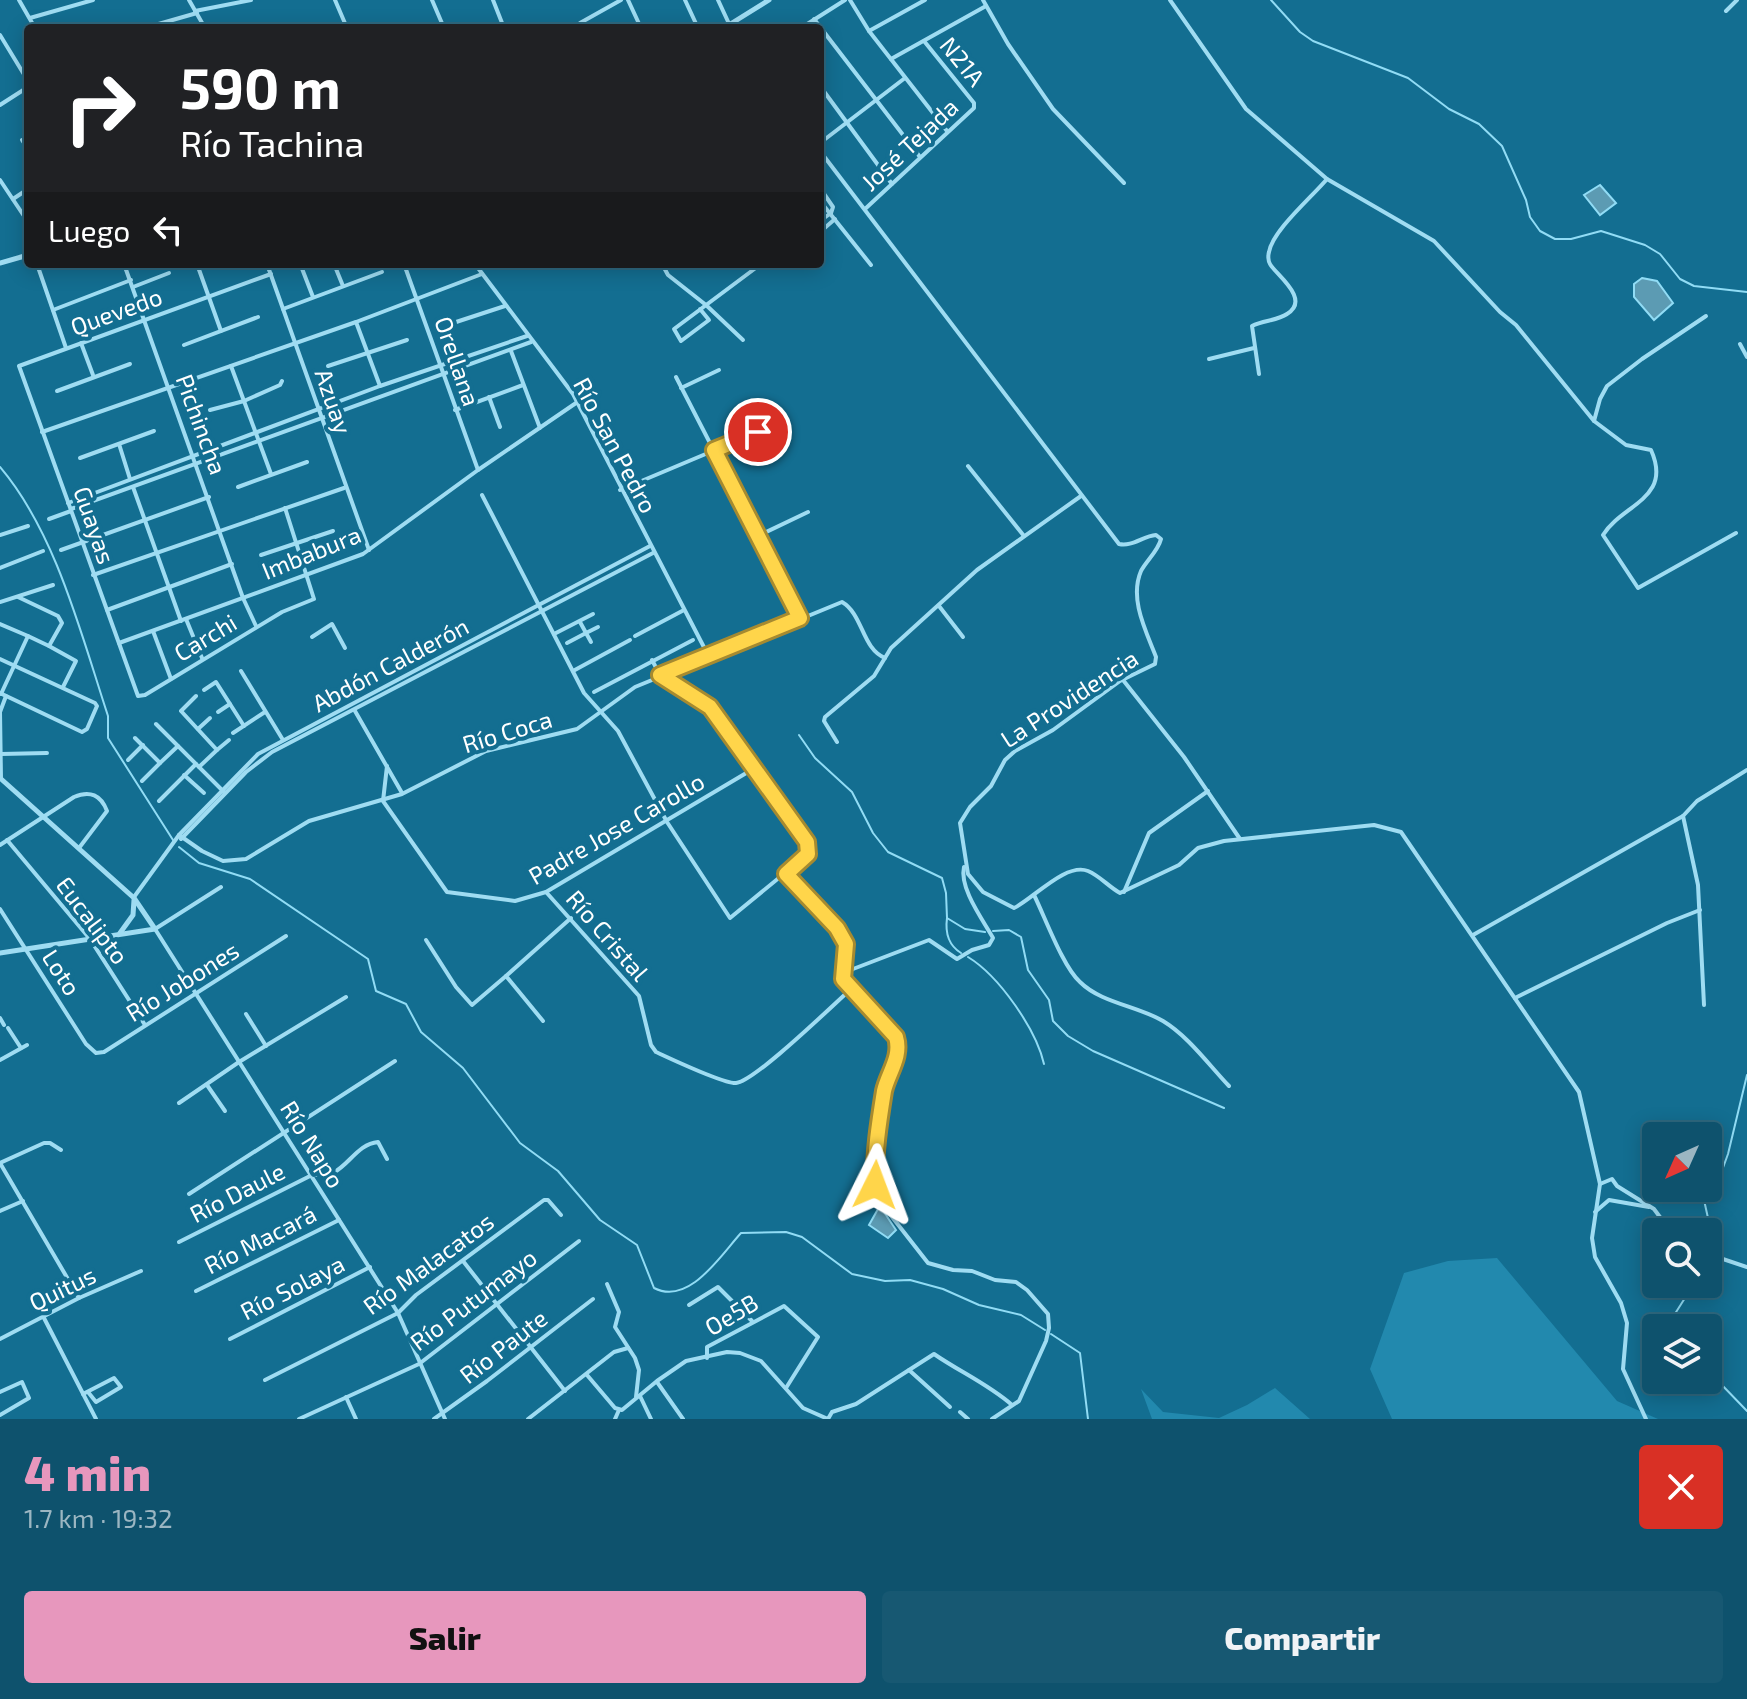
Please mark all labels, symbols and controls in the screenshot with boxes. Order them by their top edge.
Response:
street label: N21A [934,31,992,92]
text: 590 m [180,53,341,120]
icon: right [48,56,152,160]
street label: José Tejada [855,92,963,196]
text: Río Tachina [180,121,364,164]
icon: left [146,208,190,252]
text: Luego [48,212,130,248]
street label: Quevedo [66,281,166,341]
street label: Orellana [429,312,487,410]
street label: Azuay [309,365,359,438]
street label: Pichincha [170,370,234,478]
street label: Río San Pedro [568,372,664,518]
pin [724,398,792,466]
icon: arrive [736,410,780,454]
street label: Guayas [68,483,122,567]
street label: Imbabura [257,519,365,585]
street label: Carchi [168,607,242,667]
street label: Abdón Calderón [307,611,473,717]
street label: La Providencia [995,643,1143,753]
street label: Río Coca [459,704,555,758]
street label: Padre Jose Carollo [523,766,709,890]
street label: Eucalipto [51,871,135,969]
street label: Río Cristal [561,884,655,986]
street label: Río Jobones [120,935,244,1027]
street label: Loto [37,944,87,1000]
street label: Río Napo [275,1095,351,1193]
north arrow [1642,1122,1722,1202]
map controls [1642,1122,1722,1394]
position arrow [833,1143,917,1227]
street label: Río Daule [185,1156,289,1228]
street label: Río Macará [199,1198,321,1280]
street label: Río Malacatos [357,1206,499,1320]
button: search [1642,1218,1722,1298]
street label: Río Putumayo [404,1242,542,1356]
street label: Río Solaya [235,1248,349,1326]
street label: Quitus [24,1259,100,1317]
street label: Oe5B [699,1287,763,1341]
street label: Río Paute [454,1303,552,1389]
button: layers [1642,1314,1722,1394]
text: 4 min [24,1443,151,1501]
button: close [1639,1445,1723,1529]
text: 1.7 km · 19:32 [24,1502,173,1533]
button: Salir [24,1591,866,1683]
button: Compartir [882,1591,1723,1683]

